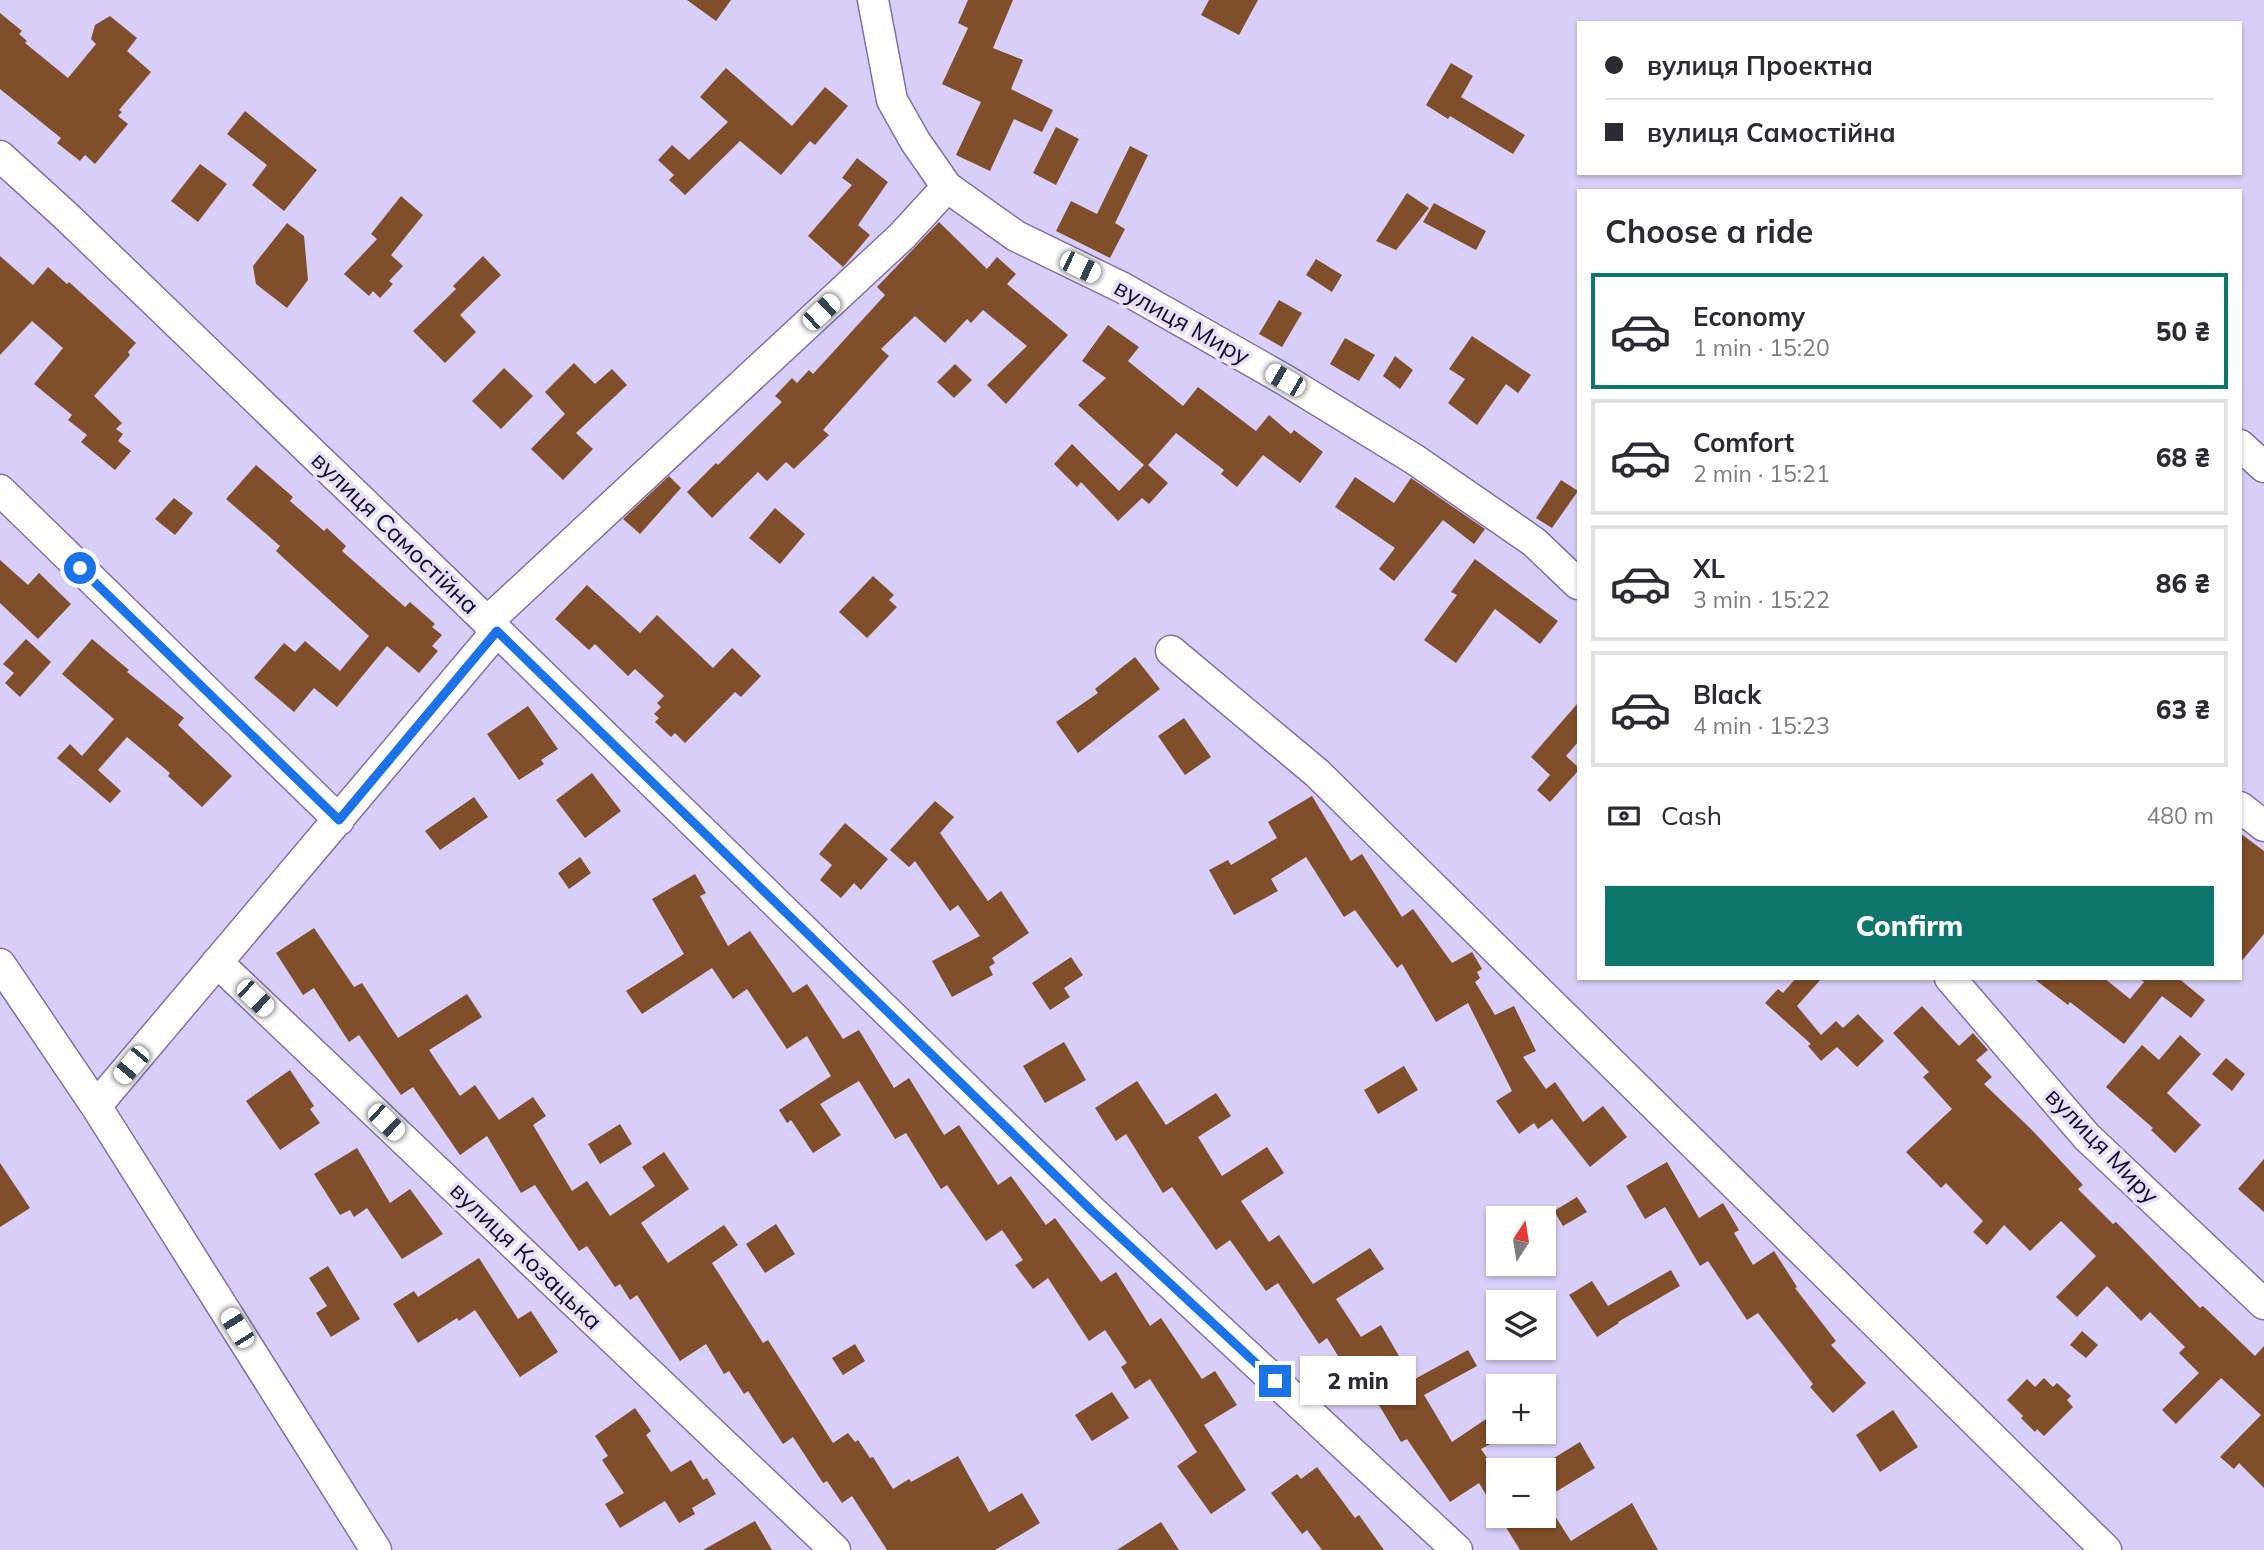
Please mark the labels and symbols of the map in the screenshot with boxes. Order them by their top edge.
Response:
car [1057,248,1104,286]
street label: вулиця Миру [1109,272,1256,371]
car [799,290,844,334]
car [1262,360,1309,400]
street label: вулиця Самостійна [306,445,486,620]
route start [64,552,96,584]
car [233,976,278,1020]
car [110,1042,153,1088]
street label: вулиця Миру [2040,1081,2166,1210]
car [364,1100,409,1144]
street label: вулиця Козацька [444,1175,609,1336]
north arrow [1486,1206,1556,1276]
car [217,1305,258,1351]
callout: 2 min [1300,1356,1415,1406]
route end [1259,1365,1291,1397]

